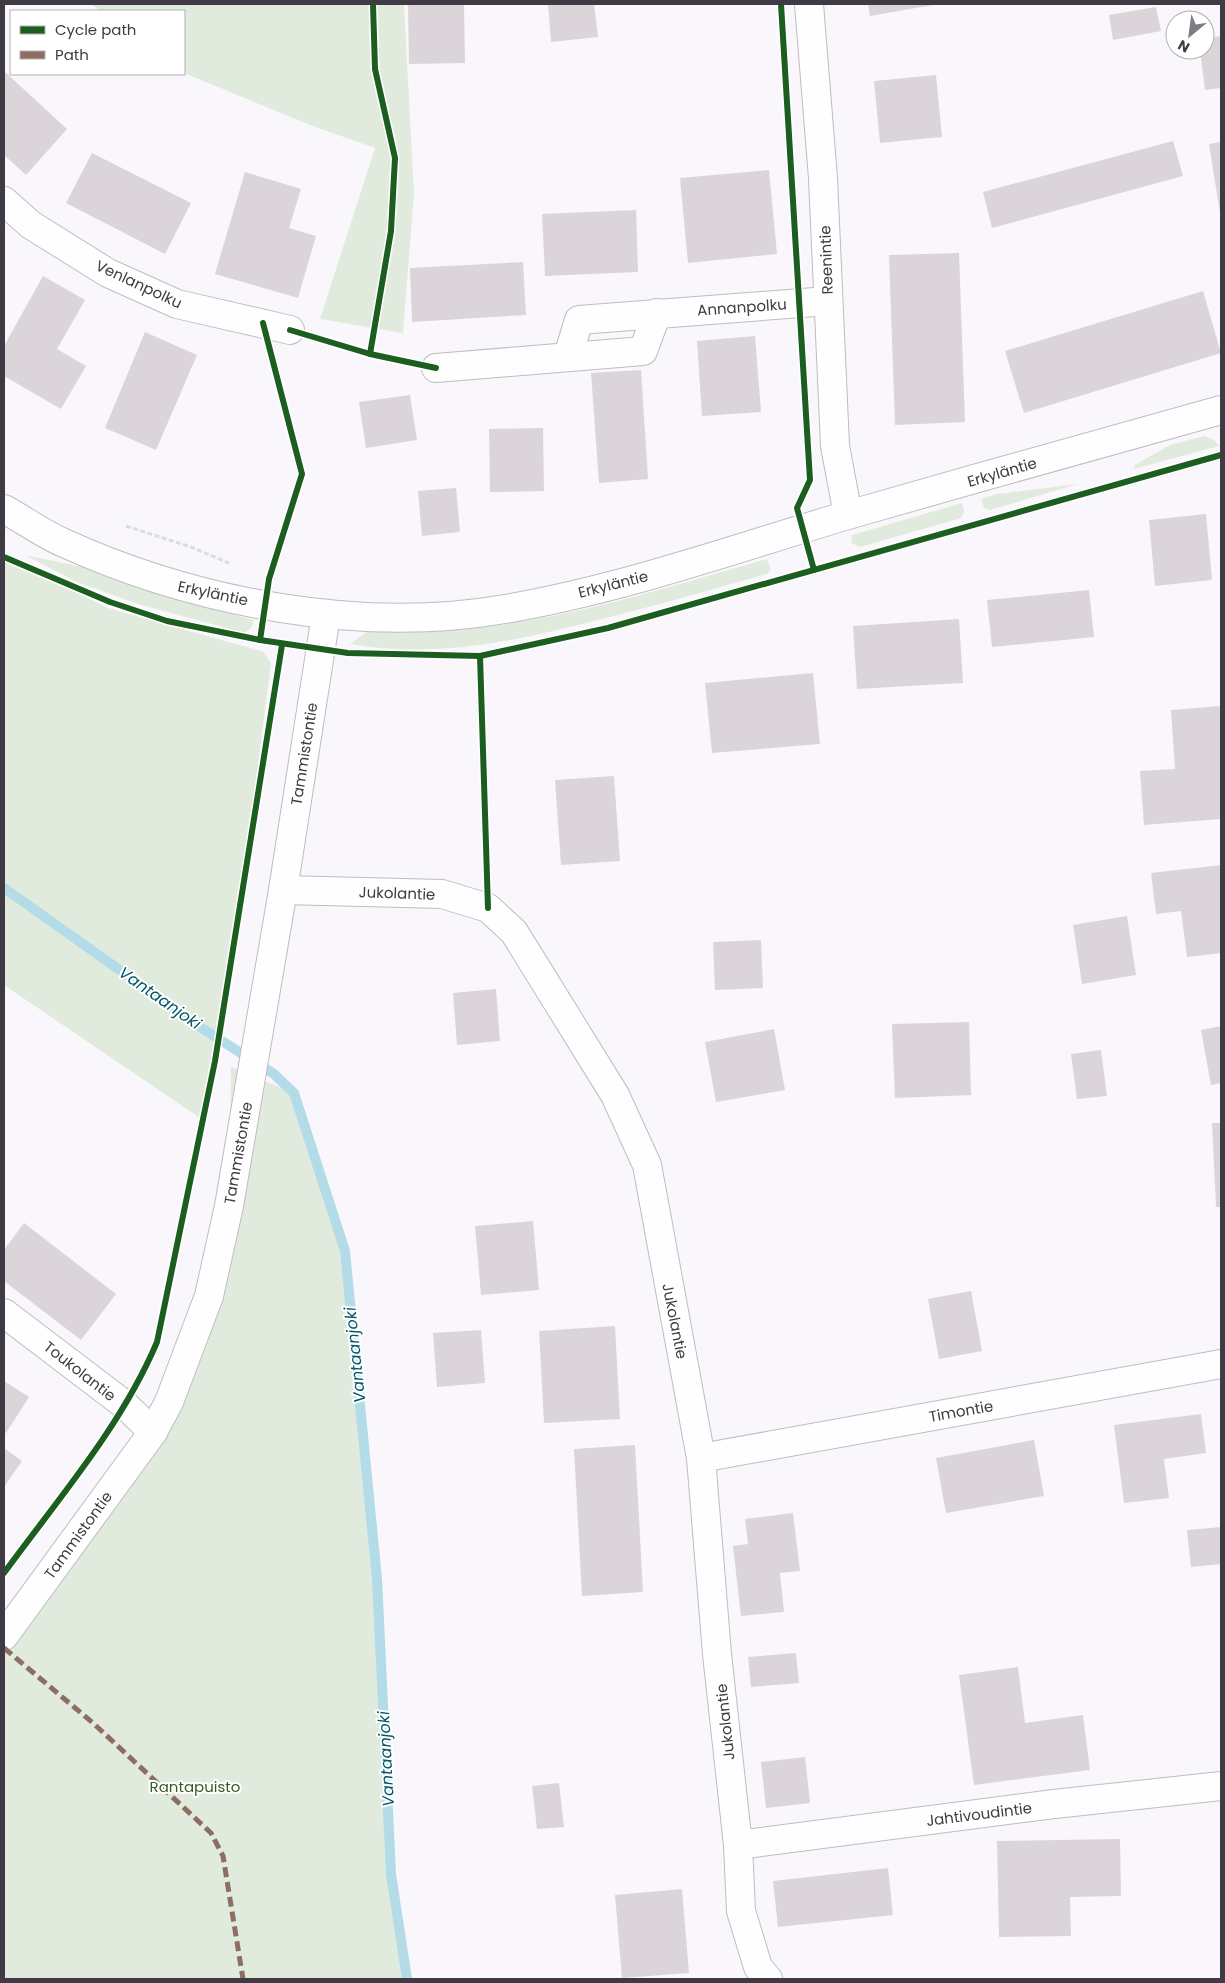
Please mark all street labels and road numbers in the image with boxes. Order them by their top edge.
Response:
street label: Reenintie [814,225,838,295]
street label: Venlanpolku [92,255,186,313]
street label: Annanpolku [696,293,788,321]
street label: Erkyläntie [965,452,1039,492]
street label: Erkyläntie [576,565,650,603]
street label: Erkyläntie [176,575,250,611]
street label: Tammistontie [286,701,322,807]
street label: Jukolantie [358,881,436,905]
street label: Tammistontie [219,1100,257,1206]
street label: Jukolantie [657,1281,693,1361]
street label: Toukolantie [39,1336,121,1406]
street label: Timontie [927,1395,995,1427]
street label: Tammistontie [39,1487,117,1583]
street label: Jukolantie [711,1683,739,1761]
street label: Jahtivoudintie [925,1797,1033,1831]

